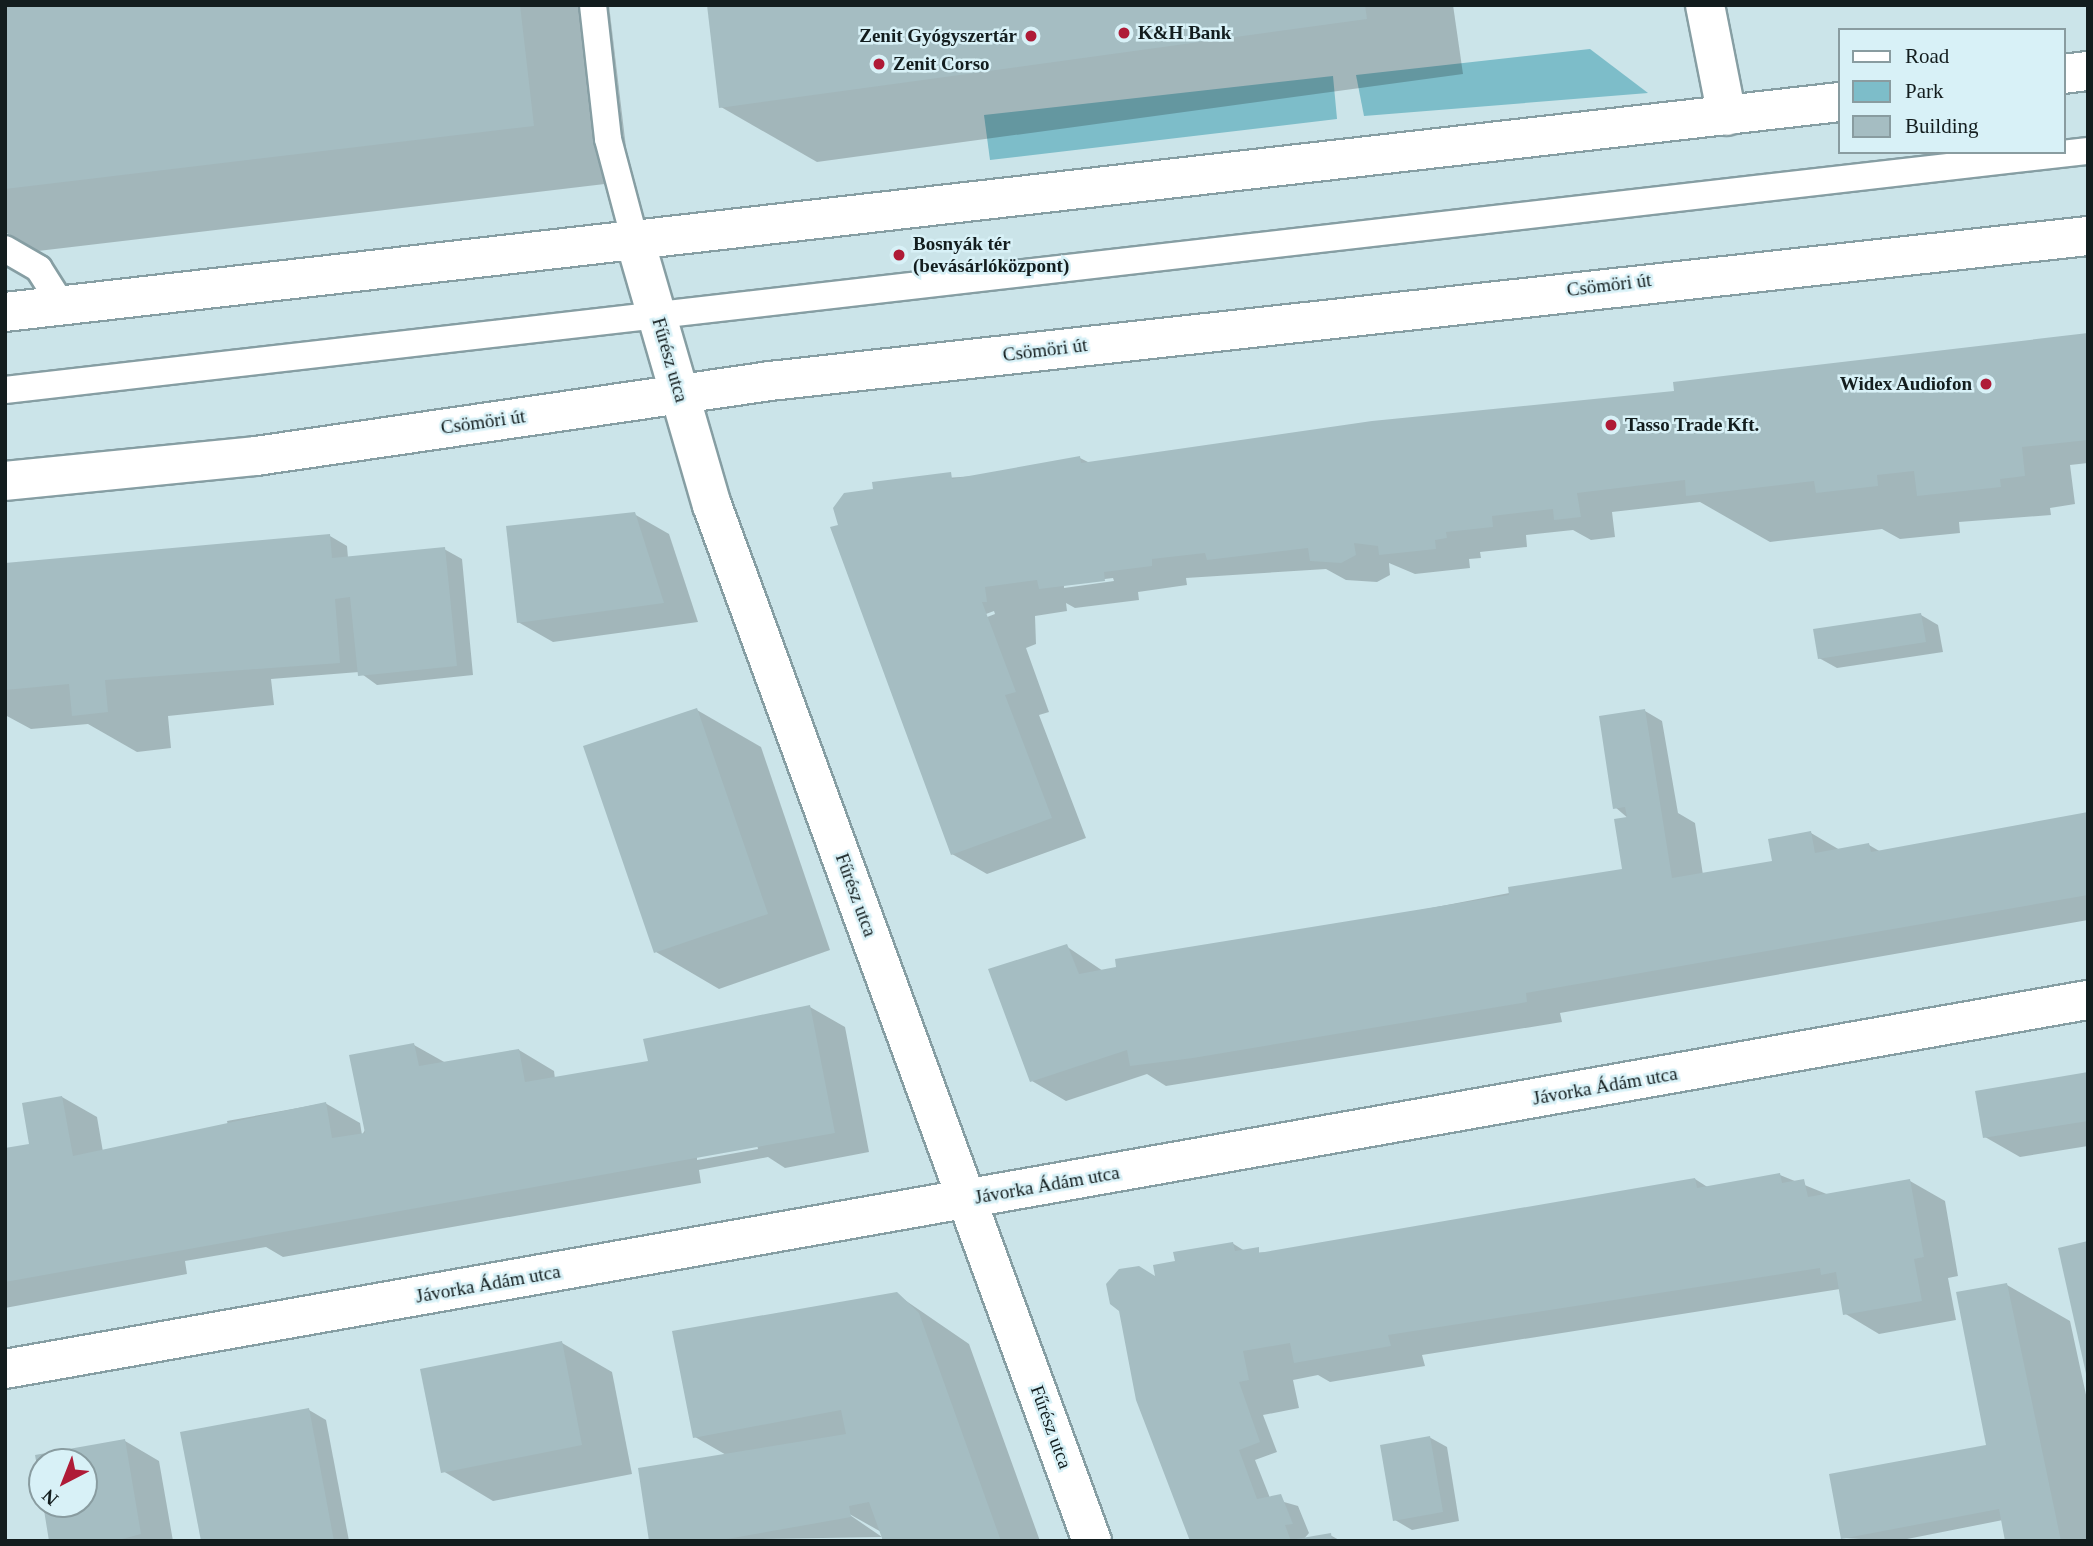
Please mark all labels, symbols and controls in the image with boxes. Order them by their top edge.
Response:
place label: K&H Bank [1138,22,1231,44]
place label: Zenit Gyógyszertár [859,25,1017,47]
marker: K&H Bank [1116,25,1132,41]
marker: Zenit Gyógyszertár [1023,28,1039,44]
legend [1838,28,2065,154]
text: Road [1905,44,1949,68]
place label: Zenit Corso [893,53,990,75]
marker: Zenit Corso [871,56,887,72]
text: Park [1905,79,1944,103]
text: Building [1905,114,1979,138]
place label: Bosnyák tér (bevásárlóközpont) [913,233,1069,277]
marker: Bosnyák tér (bevásárlóközpont) [891,247,907,263]
street label: Csömöri út [1565,269,1653,301]
street label: Fűrész utca [647,315,693,405]
street label: Csömöri út [1001,334,1089,366]
place label: Widex Audiofon [1839,373,1972,395]
marker: Widex Audiofon [1978,376,1994,392]
street label: Csömöri út [439,405,527,439]
place label: Tasso Trade Kft. [1625,414,1760,436]
marker: Tasso Trade Kft. [1603,417,1619,433]
street label: Fűrész utca [830,850,882,940]
street label: Jávorka Ádám utca [1531,1062,1679,1110]
street label: Jávorka Ádám utca [973,1161,1121,1209]
street label: Jávorka Ádám utca [414,1260,562,1308]
street label: Fűrész utca [1025,1382,1077,1472]
north arrow [28,1448,98,1518]
text: N [38,1485,62,1510]

